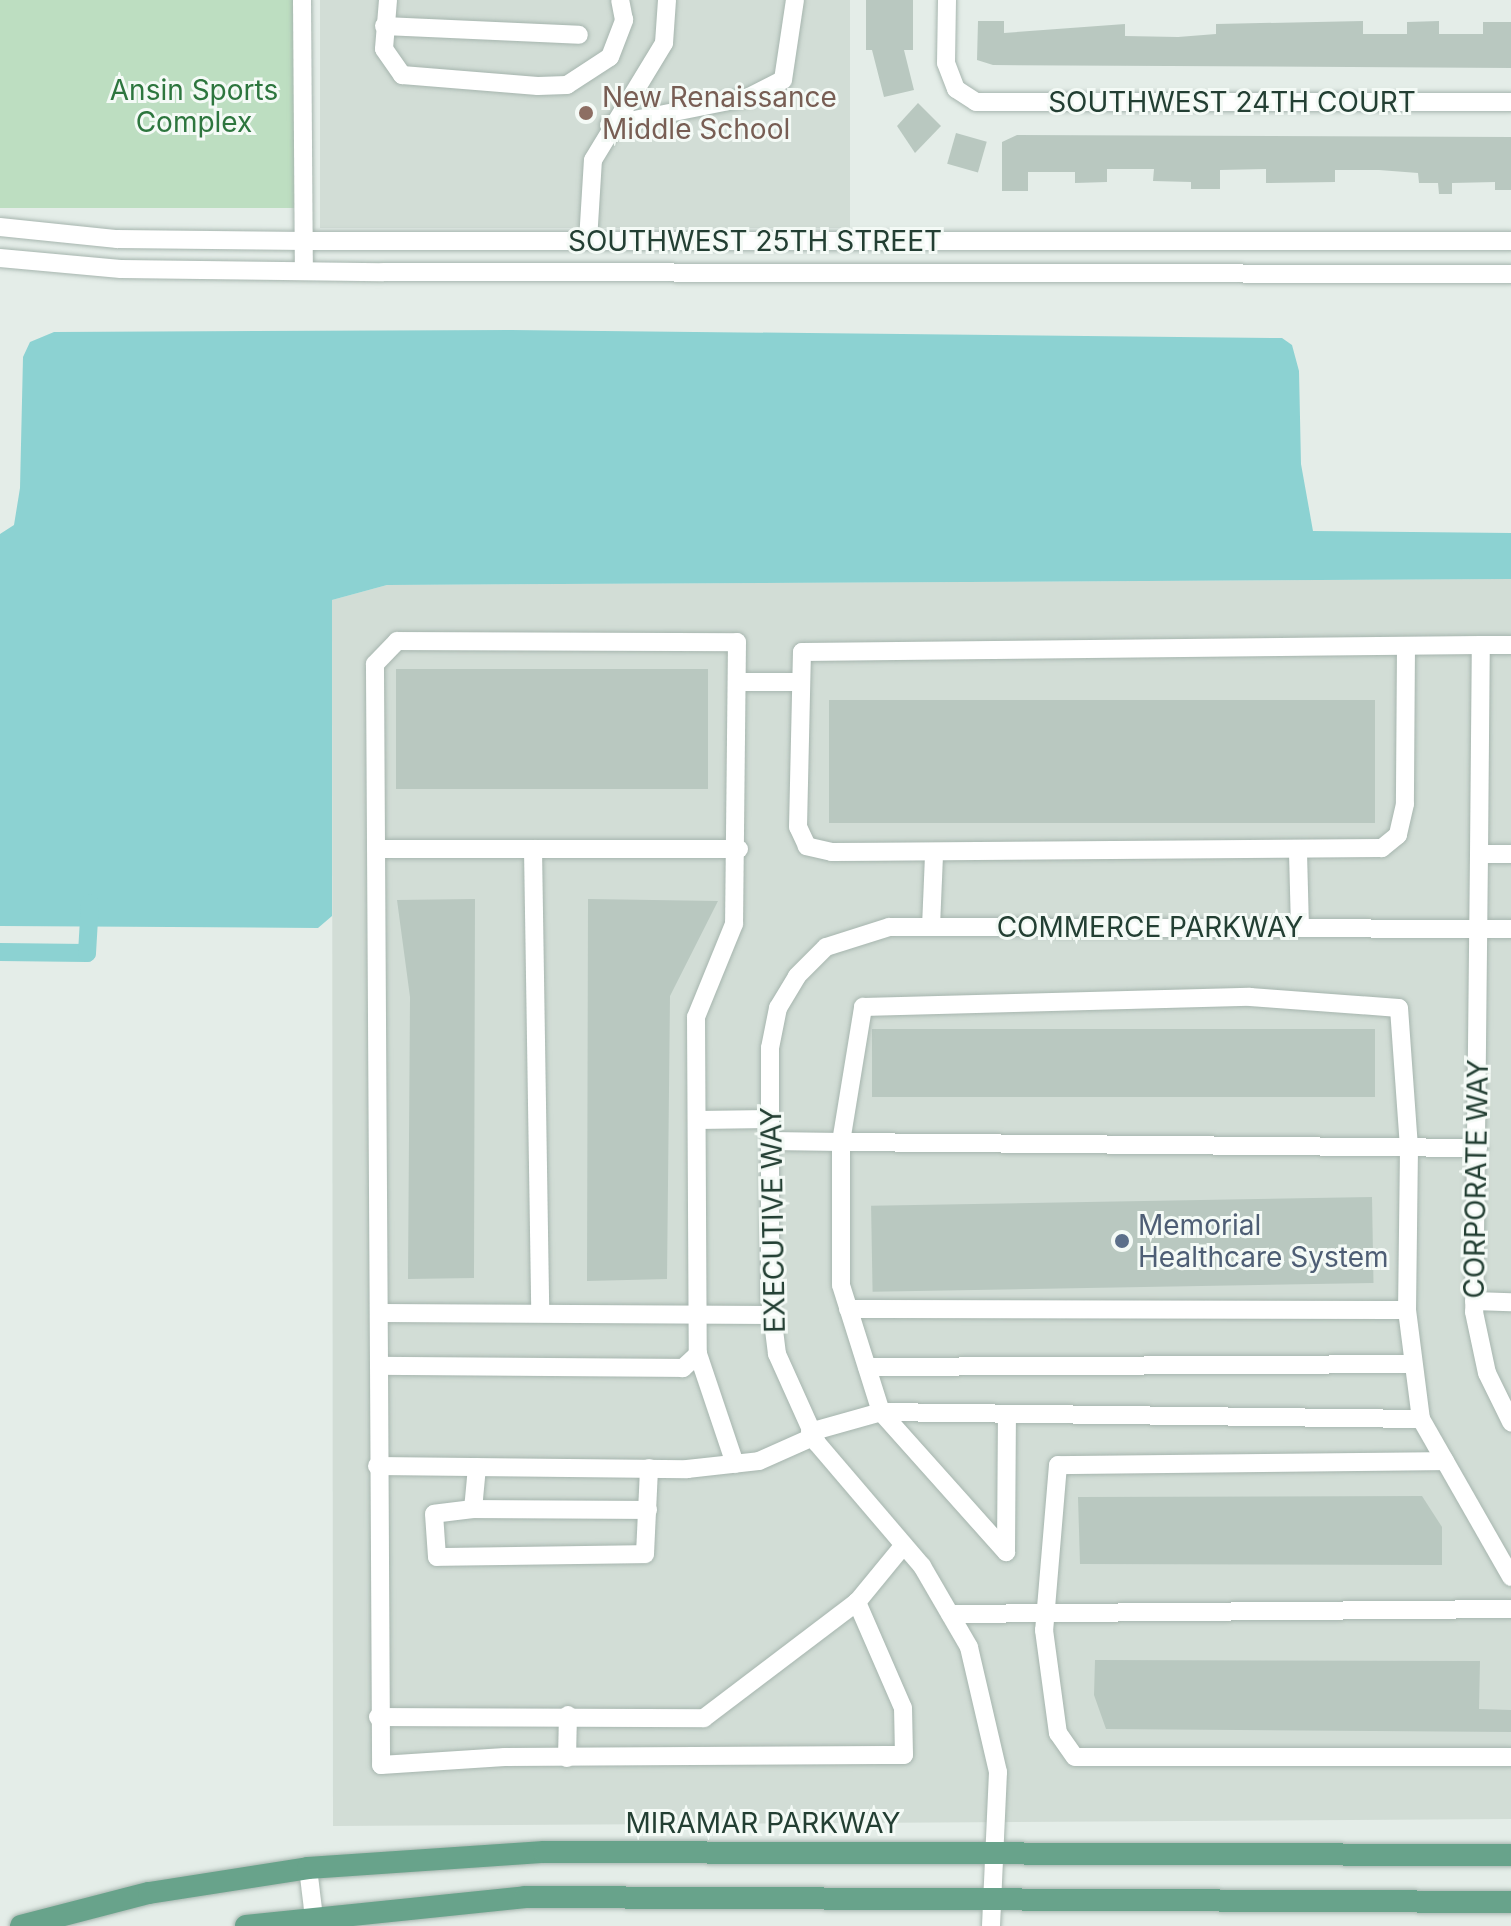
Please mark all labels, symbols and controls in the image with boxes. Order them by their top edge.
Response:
park label: Ansin Sports Complex [110,73,278,139]
place label: New Renaissance Middle School [602,80,837,146]
street label: SOUTHWEST 24TH COURT [1048,85,1416,119]
marker: New Renaissance Middle School [577,104,595,122]
street label: SOUTHWEST 25TH STREET [568,224,942,258]
street label: COMMERCE PARKWAY [997,910,1303,944]
street label: CORPORATE WAY [1457,1059,1495,1299]
street label: EXECUTIVE WAY [754,1107,792,1333]
place label: Memorial Healthcare System [1138,1208,1389,1274]
marker: Memorial Healthcare System [1113,1232,1131,1250]
street label: MIRAMAR PARKWAY [626,1806,900,1840]

